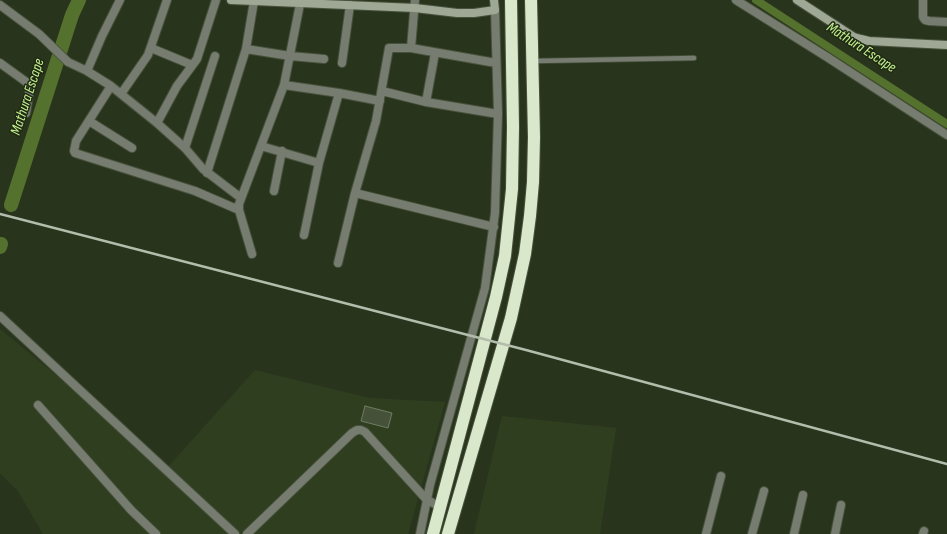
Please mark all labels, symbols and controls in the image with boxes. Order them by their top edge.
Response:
water label: Mathura Escape [823,19,899,77]
water label: Mathura Escape [7,56,49,138]

